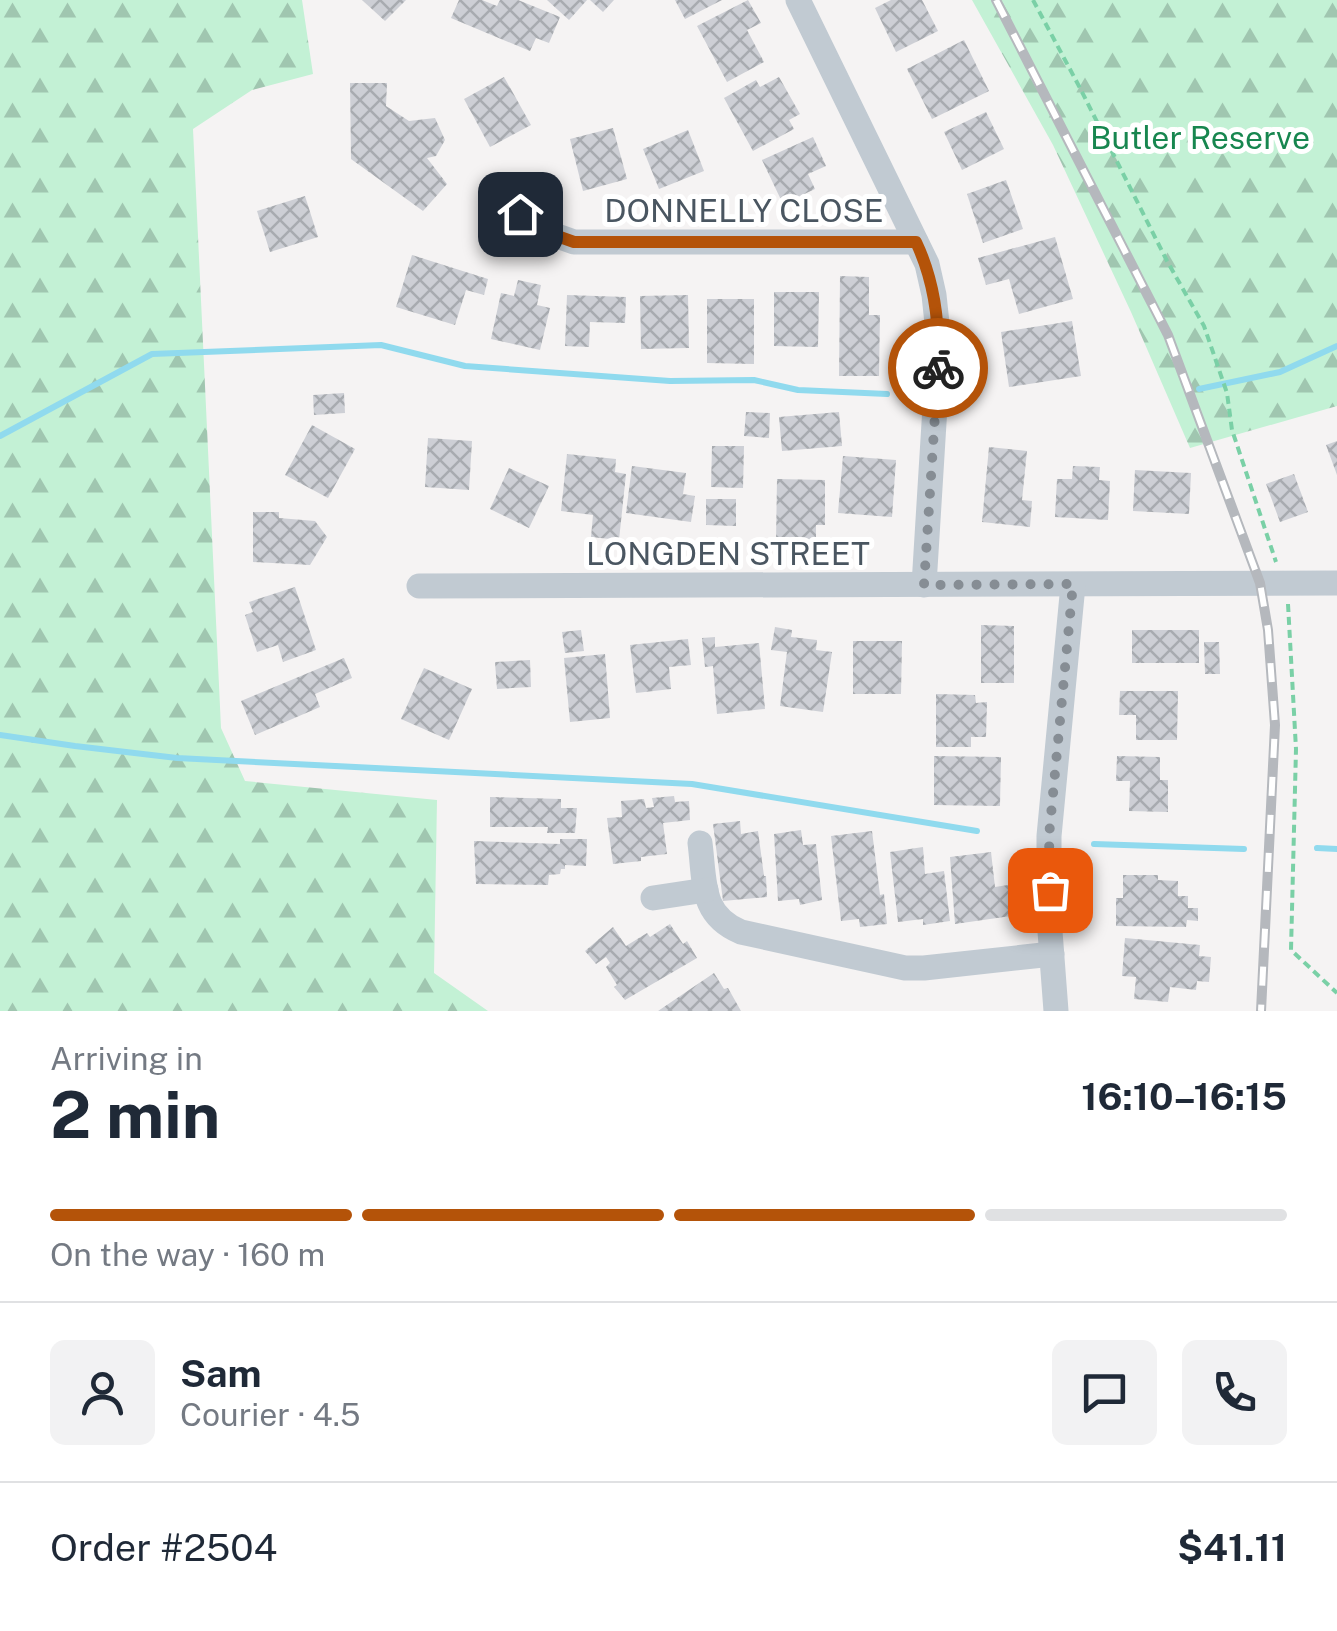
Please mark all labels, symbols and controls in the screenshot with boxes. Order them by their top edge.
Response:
park label: Butler Reserve [1090,119,1310,156]
pin [478,172,563,257]
icon: home [493,187,548,242]
street label: DONNELLY CLOSE [604,192,884,229]
courier [888,318,988,418]
icon: bike [911,341,966,396]
street label: LONGDEN STREET [586,535,870,572]
pin [1008,848,1093,933]
icon: bag [1023,863,1078,918]
text: Arriving in [50,1040,203,1077]
text: 16:10–16:15 [1081,1074,1287,1119]
text: 2 min [50,1076,220,1153]
text: On the way · 160 m [50,1236,325,1273]
button: person [50,1340,155,1445]
button: chat [1052,1340,1157,1445]
button: phone [1182,1340,1287,1445]
text: Sam [180,1351,262,1396]
text: Courier · 4.5 [180,1396,360,1433]
text: Order #2504 [50,1525,277,1570]
text: $41.11 [1177,1525,1287,1570]

